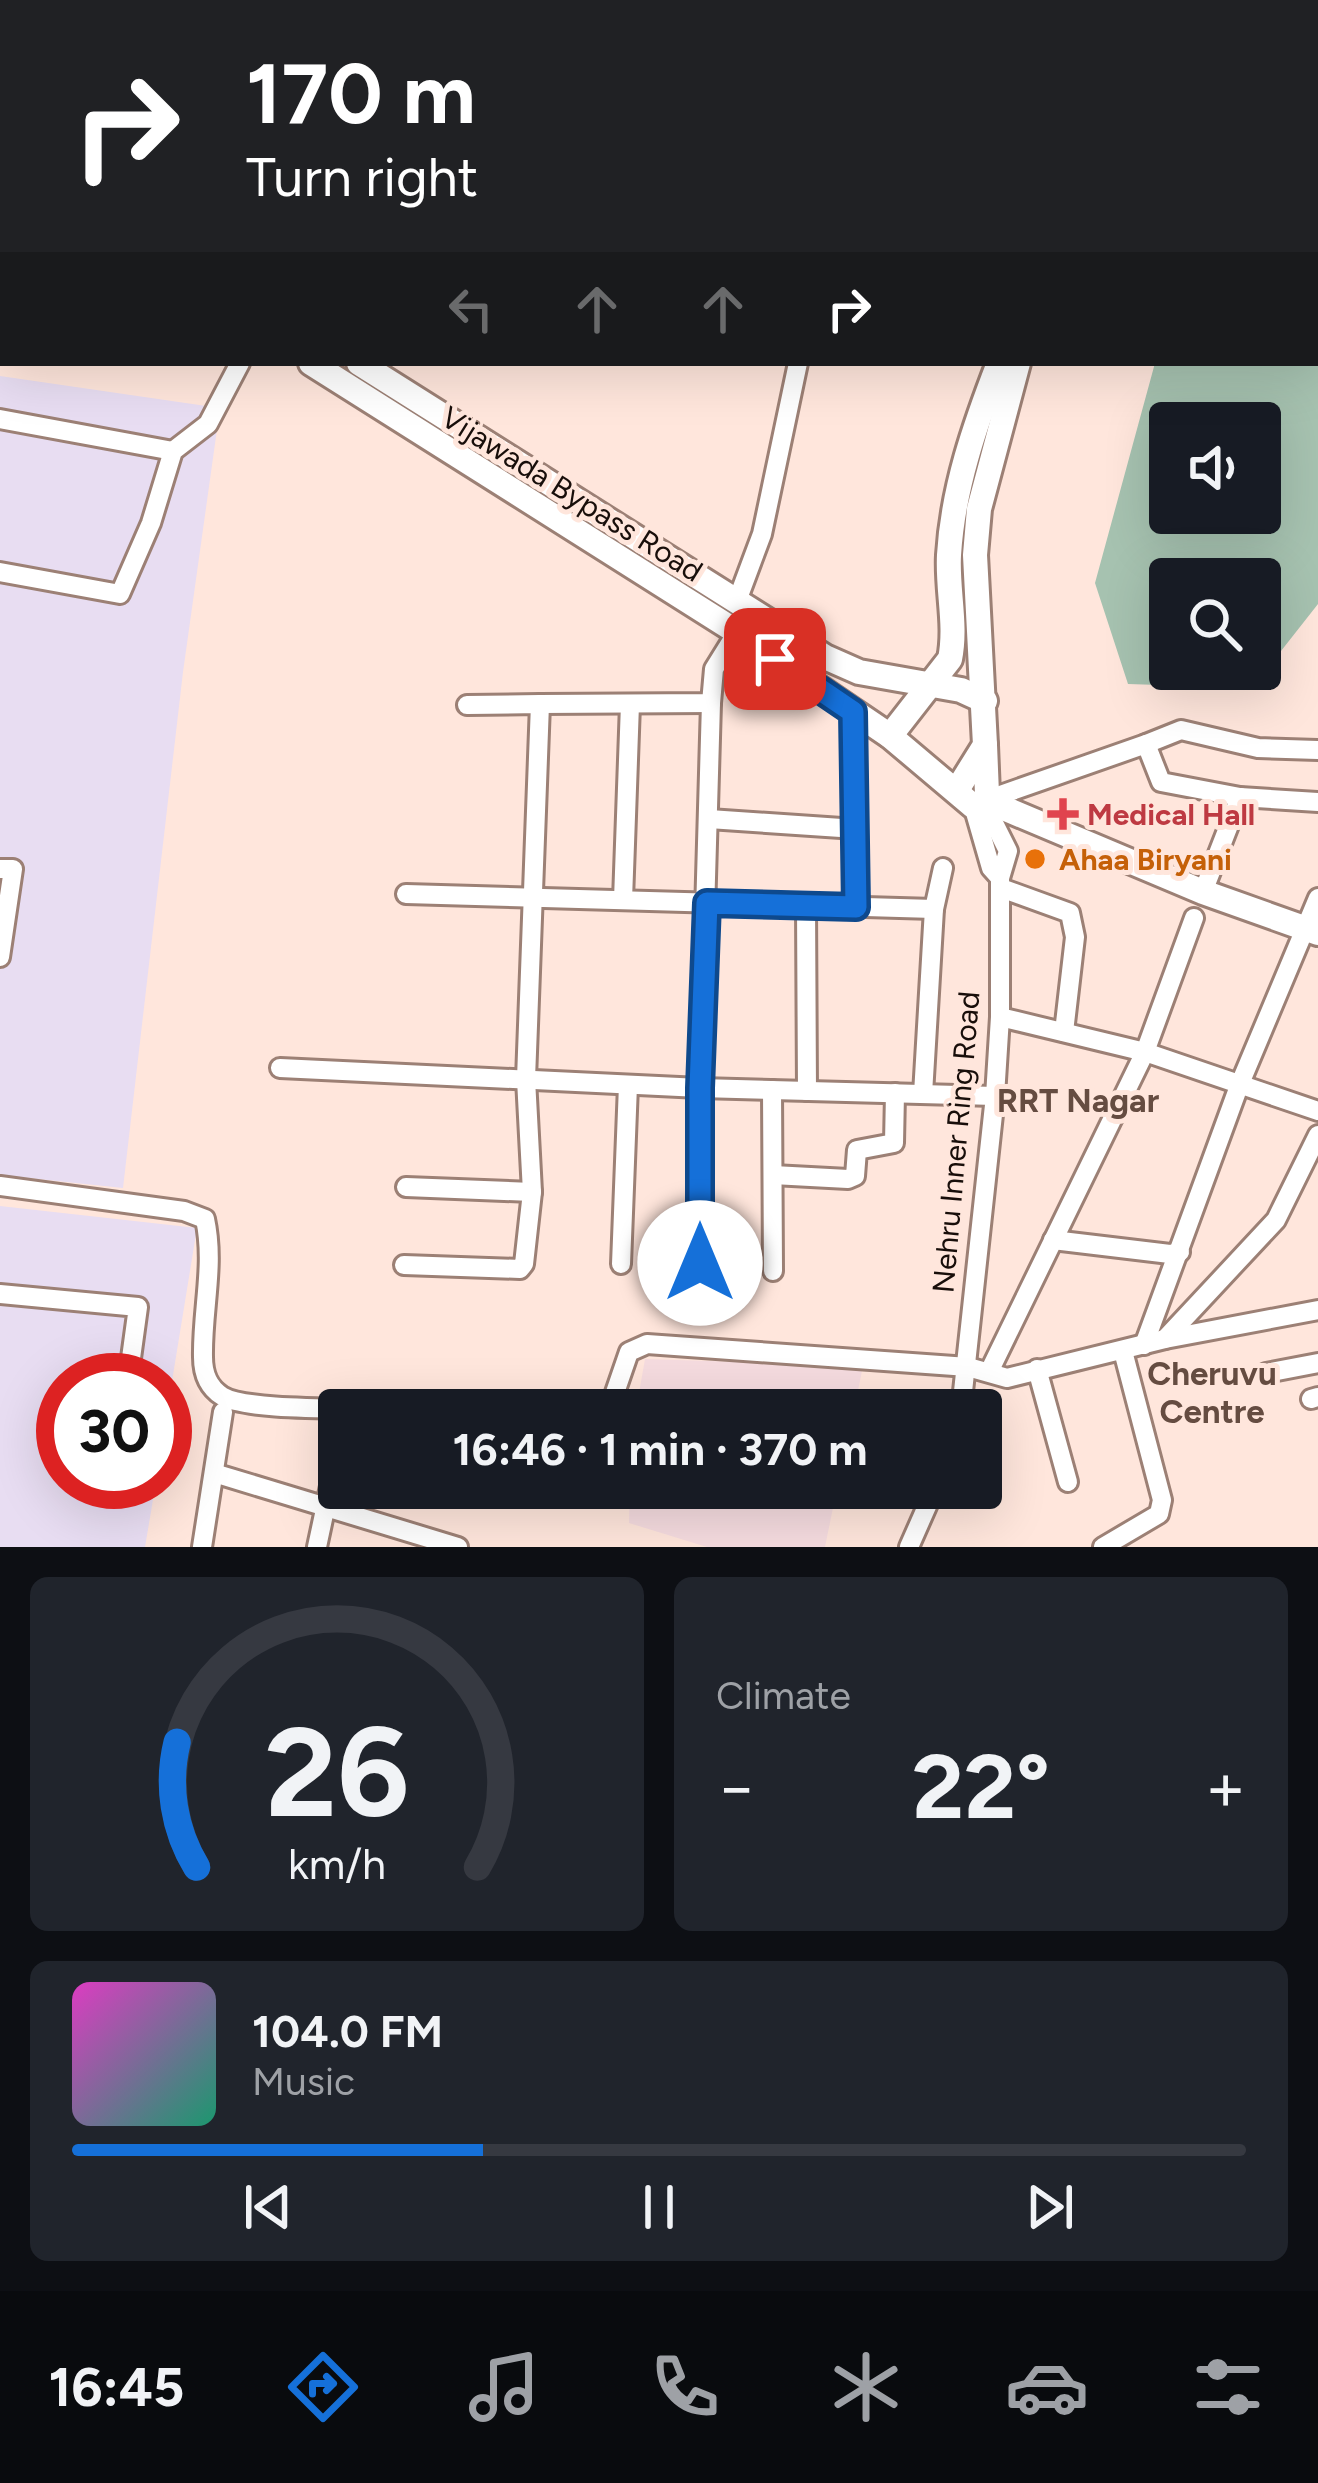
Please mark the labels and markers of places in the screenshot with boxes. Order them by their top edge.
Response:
pin [724,608,826,710]
place label: Medical Hall [1087,796,1255,833]
marker: Medical Hall [1050,801,1076,827]
place label: Ahaa Biryani [1059,841,1232,878]
marker: Ahaa Biryani [1022,846,1048,872]

